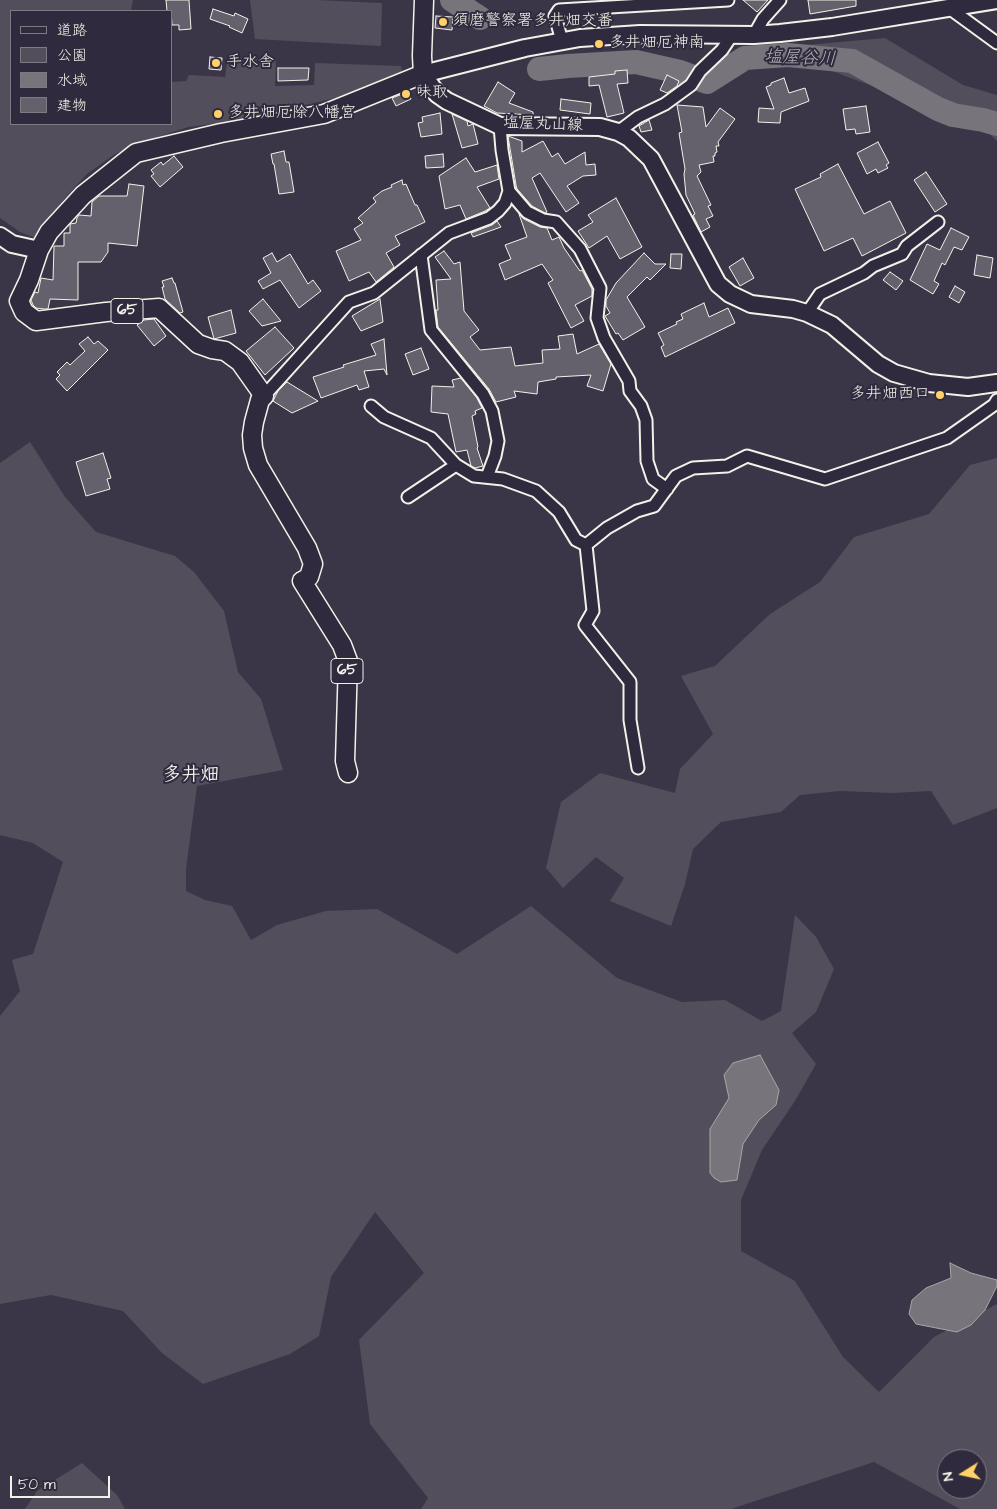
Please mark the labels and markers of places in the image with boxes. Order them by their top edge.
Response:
place label: 須磨警察署多井畑交番 [453,12,613,32]
marker: 須磨警察署多井畑交番 [437,16,449,28]
place label: 多井畑厄神南 [609,34,705,54]
marker: 多井畑厄神南 [593,38,605,50]
place label: 手水舎 [226,53,274,73]
marker: 手水舎 [210,57,222,69]
place label: 味取 [416,84,448,104]
marker: 味取 [400,88,412,100]
place label: 多井畑厄除八幡宮 [228,104,356,124]
marker: 多井畑厄除八幡宮 [212,108,224,120]
place label: 多井畑西口 [850,385,930,405]
marker: 多井畑西口 [934,389,946,401]

